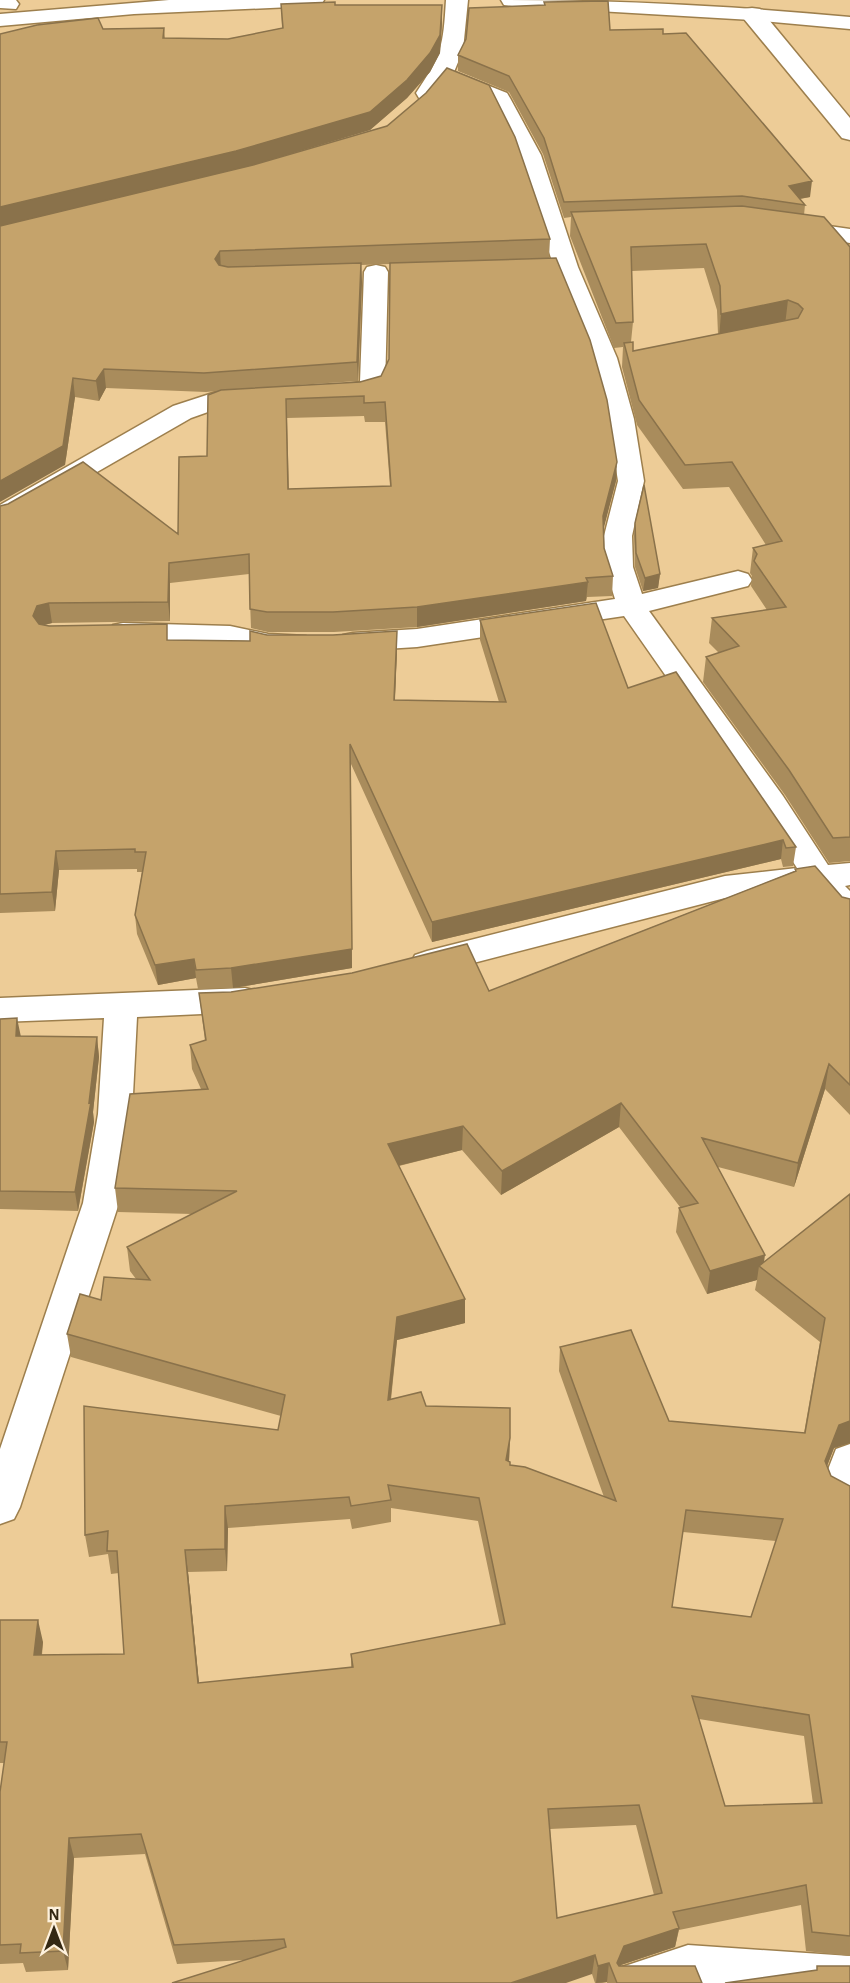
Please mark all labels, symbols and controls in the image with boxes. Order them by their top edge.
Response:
north arrow [24,1899,84,1959]
text: N [48,1907,60,1923]

